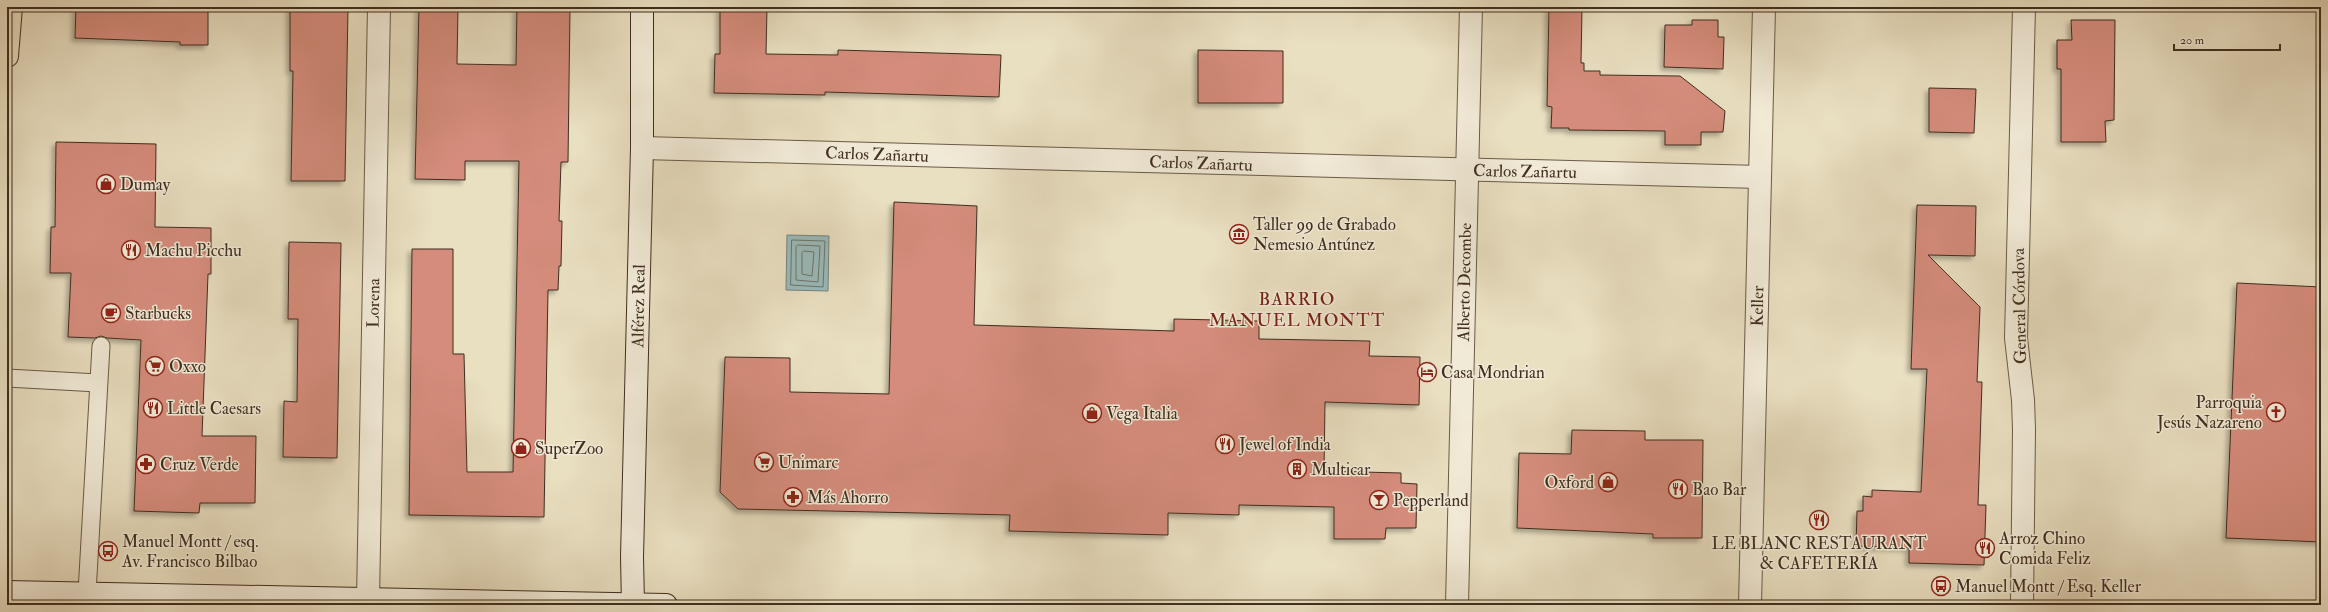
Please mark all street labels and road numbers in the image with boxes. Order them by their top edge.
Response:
street label: Carlos Zañartu [825,142,929,167]
street label: Carlos Zañartu [1149,151,1253,176]
street label: Carlos Zañartu [1473,160,1577,183]
street label: Alberto Decombe [1453,223,1476,342]
street label: General Córdova [2008,247,2031,364]
street label: Alférez Real [627,264,650,349]
street label: Lorena [363,277,384,328]
street label: Keller [1747,285,1768,327]

